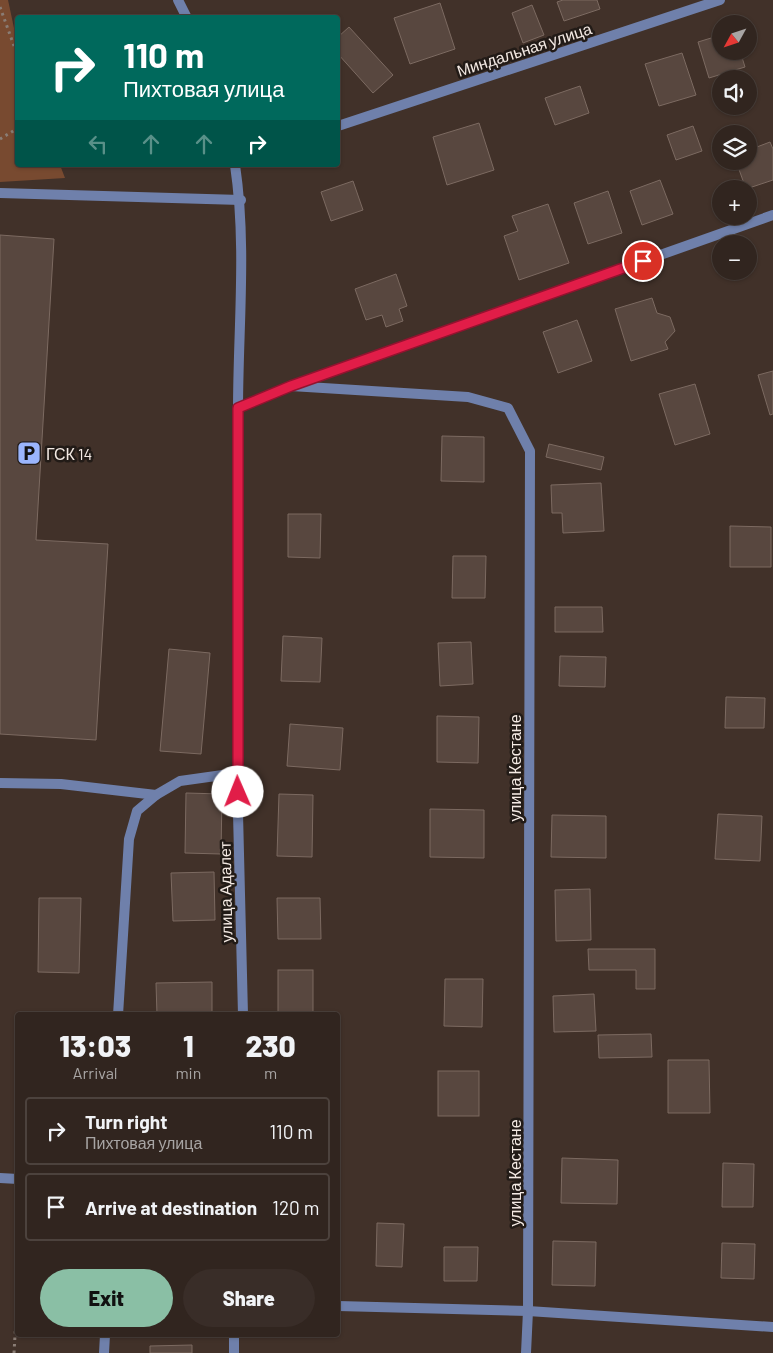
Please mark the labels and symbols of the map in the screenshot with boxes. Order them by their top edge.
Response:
north arrow [712,15,758,60]
street label: Миндальная улица [454,18,594,80]
pin [622,240,664,282]
parking icon: ГСК 14 [16,440,42,466]
place label: ГСК 14 [46,444,92,463]
street label: улица Кестане [505,714,524,822]
position arrow [211,765,263,817]
street label: улица Адалет [215,841,235,943]
street label: улица Кестане [505,1119,524,1227]

